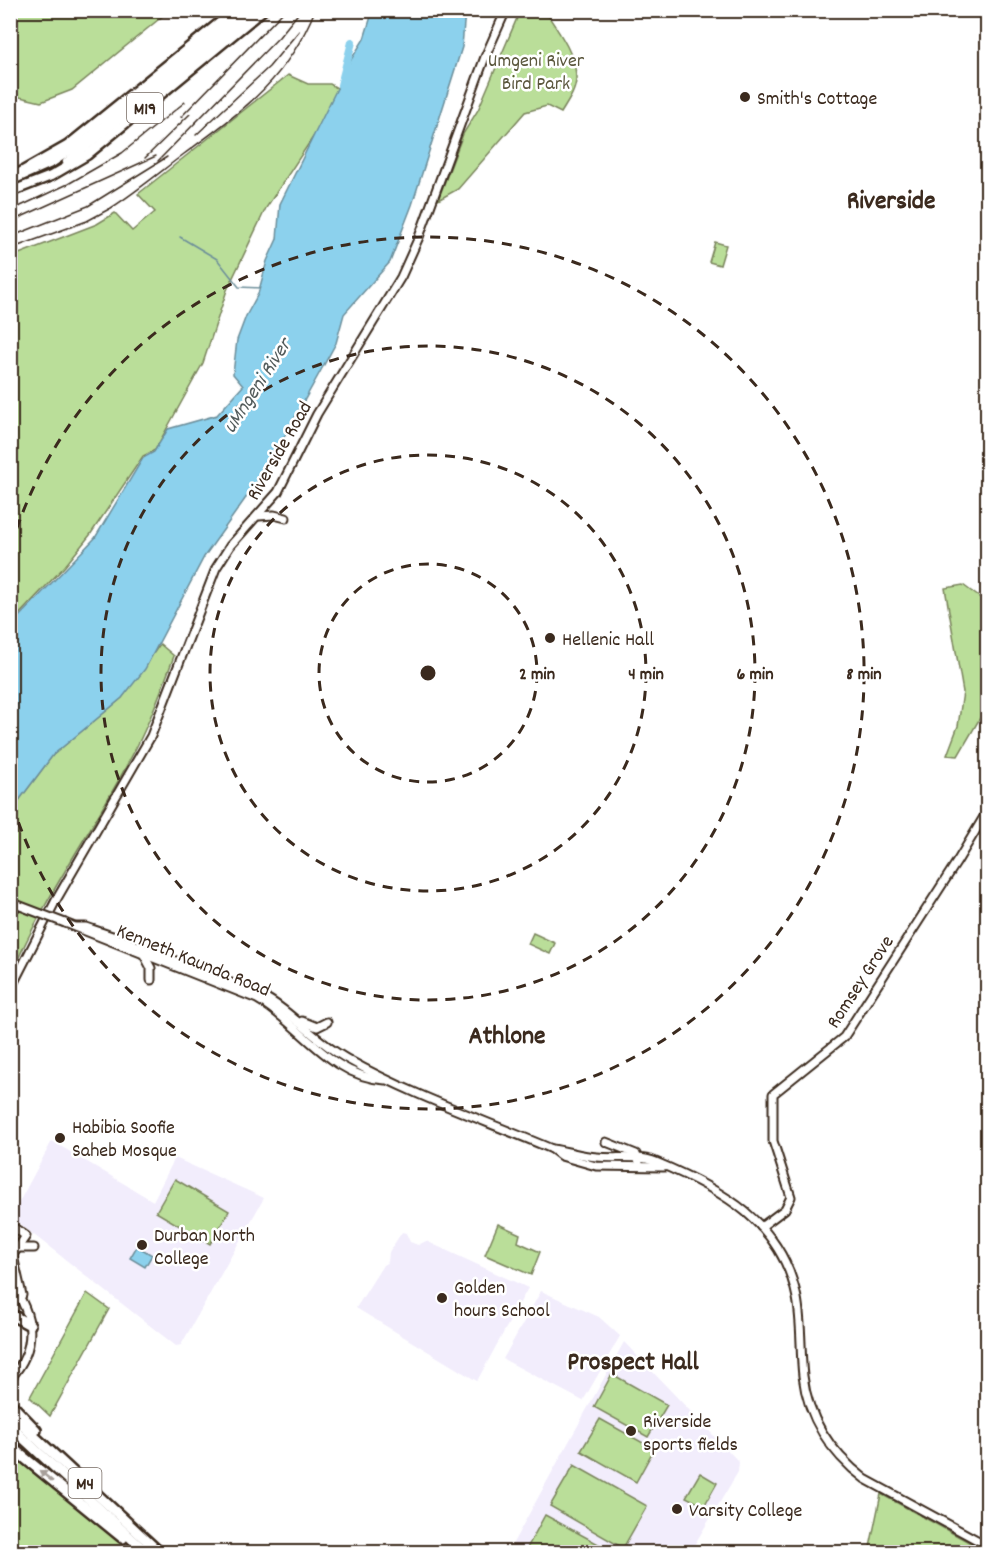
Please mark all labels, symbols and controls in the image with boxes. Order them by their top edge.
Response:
park label: Umgeni River Bird Park [488,48,585,99]
place label: Smith's Cottage [757,86,877,114]
marker: Smith's Cottage [738,90,752,104]
road number: M19 [127,93,163,123]
district label: Riverside [847,184,935,221]
water label: uMngeni River [217,331,302,440]
street label: Riverside Road [241,397,320,506]
place label: Hellenic Hall [562,627,654,655]
marker: Hellenic Hall [543,631,557,645]
centre of rings [418,663,438,683]
text: 2 min [519,663,555,688]
text: 4 min [628,663,664,688]
text: 6 min [737,663,773,688]
text: 8 min [846,663,882,688]
street label: Kenneth Kaunda Road [112,918,274,1005]
street label: Romsey Grove [821,930,902,1035]
district label: Athlone [469,1019,545,1056]
place label: Habibia Soofie Saheb Mosque [72,1115,177,1166]
marker: Habibia Soofie Saheb Mosque [53,1131,67,1145]
place label: Durban North College [154,1223,255,1274]
marker: Durban North College [135,1238,149,1252]
place label: Golden hours School [454,1275,550,1326]
marker: Golden hours School [435,1291,449,1305]
district label: Prospect Hall [567,1345,699,1382]
place label: Riverside sports fields [643,1409,738,1460]
marker: Riverside sports fields [624,1424,638,1438]
road number: M4 [68,1468,101,1498]
one-way arrow [38,1470,54,1483]
place label: Varsity College [689,1498,802,1526]
marker: Varsity College [670,1502,684,1516]

